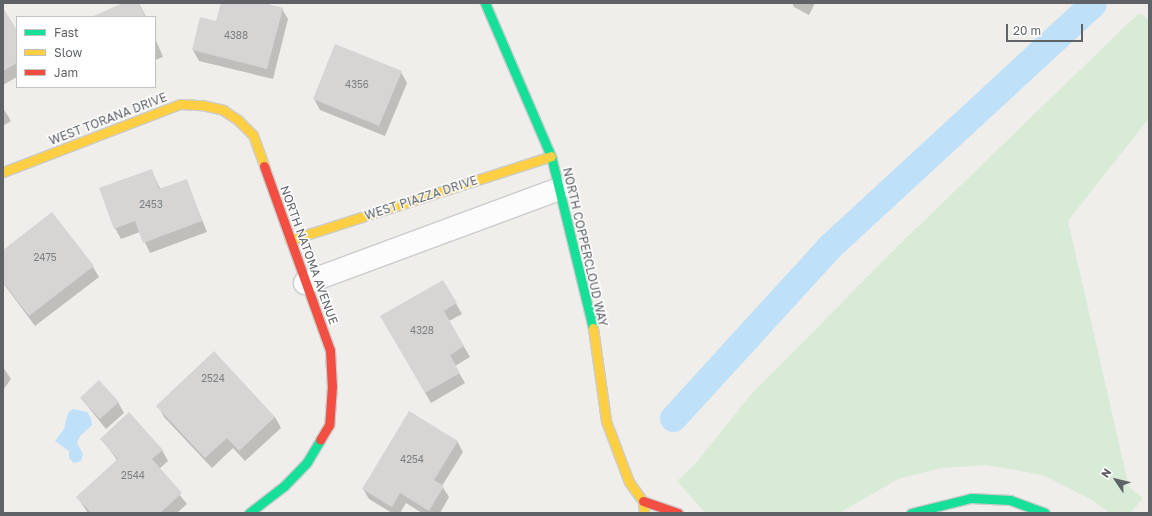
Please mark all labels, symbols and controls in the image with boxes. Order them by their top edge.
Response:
legend [16,16,156,88]
scale bar [1008,16,1085,42]
text: 20 m [1013,23,1041,38]
text: Fast [54,25,79,40]
house number: 4388 [224,30,248,42]
text: Slow [54,45,82,60]
text: Jam [54,65,78,80]
house number: 4356 [345,79,369,91]
street label: WEST TORANA DRIVE [47,90,169,148]
street label: NORTH COPPERCLOUD WAY [560,166,610,328]
street label: WEST PIAZZA DRIVE [363,173,479,223]
street label: NORTH NATOMA AVENUE [277,184,341,326]
house number: 2453 [139,199,163,211]
house number: 2475 [34,252,56,264]
house number: 4328 [410,325,434,337]
house number: 2524 [201,373,225,385]
house number: 4254 [400,454,424,466]
north arrow [1096,460,1136,500]
text: N [1098,466,1113,480]
house number: 2544 [121,470,145,482]

